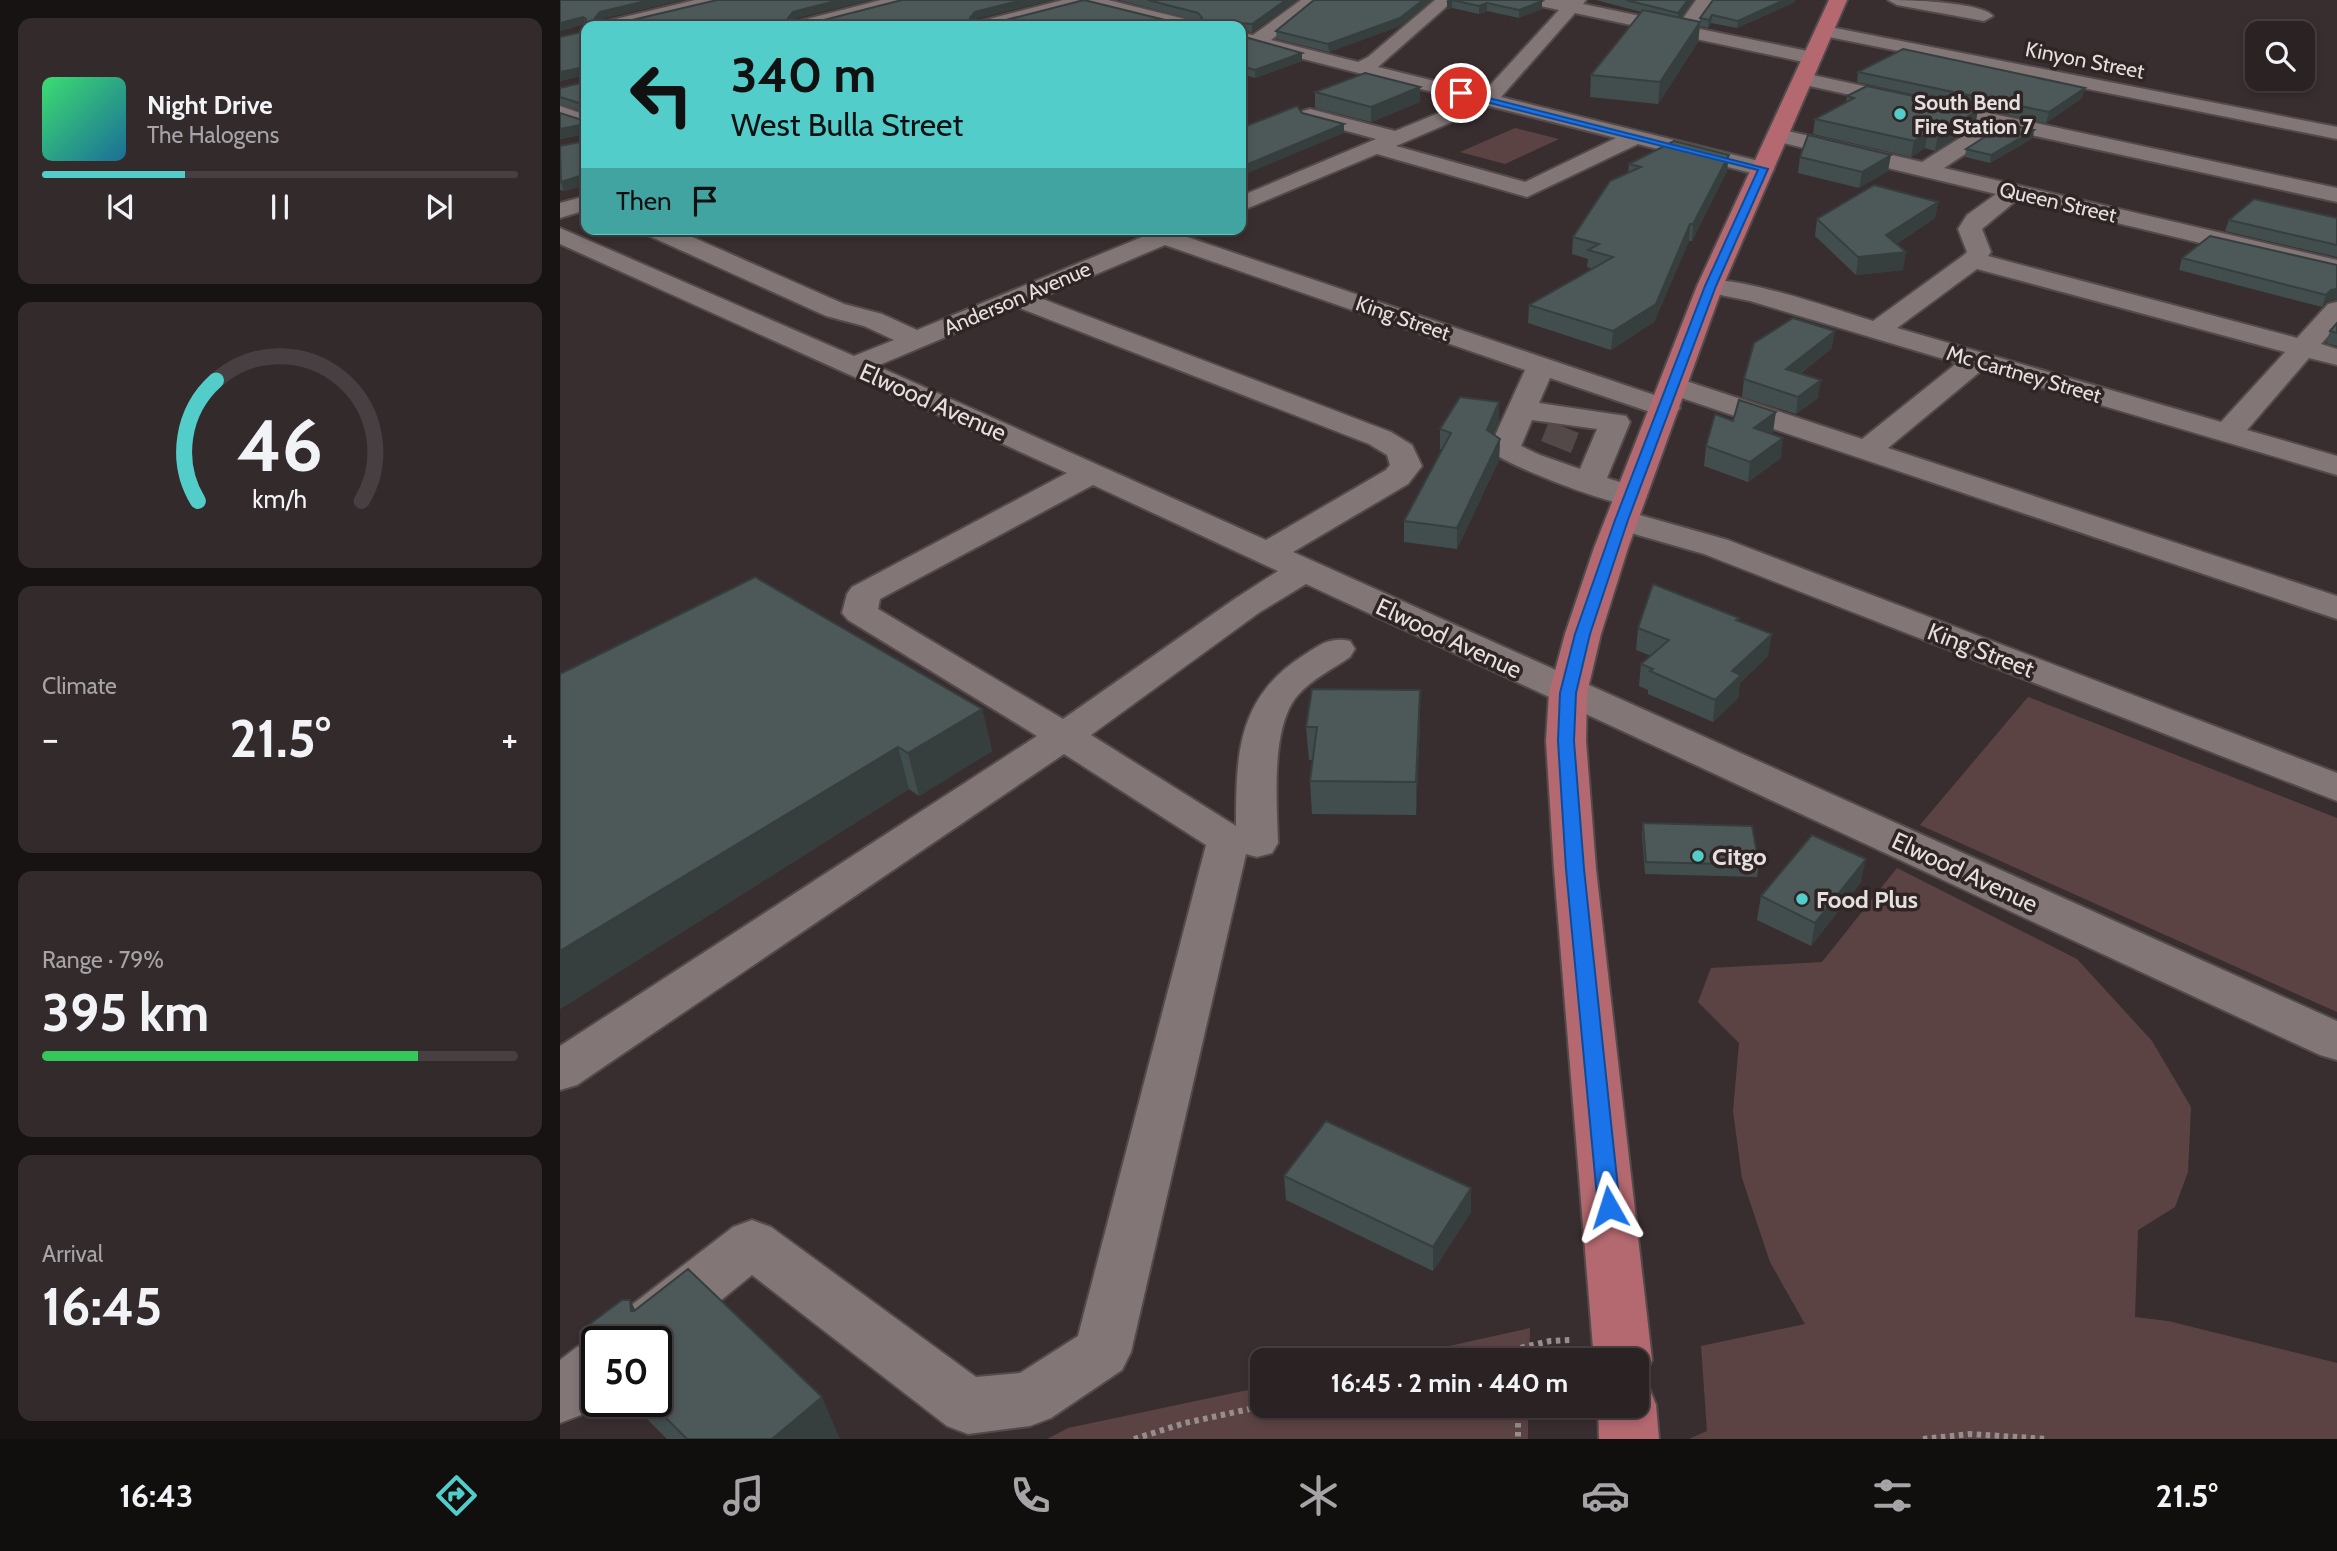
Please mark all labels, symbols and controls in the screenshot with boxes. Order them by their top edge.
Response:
map controls [2245,21,2315,91]
button: search [2245,21,2315,91]
street label: Kinyon Street [2023,36,2147,84]
text: 340 m [731,45,876,104]
icon: left [616,49,707,140]
pin [1431,63,1491,123]
icon: arrive [1442,74,1480,112]
text: Night Drive [147,89,273,121]
place label: South Bend Fire Station 7 [1914,90,2033,139]
text: West Bulla Street [731,105,963,144]
marker: South Bend Fire Station 7 [1892,106,1908,122]
text: The Halogens [147,121,279,149]
street label: Queen Street [1997,176,2119,228]
icon: arrive [686,182,724,220]
text: Then [616,185,672,217]
icon: previous [102,188,140,226]
icon: pause [261,188,299,226]
icon: next [420,188,458,226]
street label: Anderson Avenue [940,256,1094,340]
street label: King Street [1353,290,1453,346]
street label: Mc Cartney Street [1944,340,2104,408]
street label: Elwood Avenue [855,357,1011,447]
text: 46 [237,402,323,490]
text: km/h [253,484,307,514]
street label: Elwood Avenue [1372,592,1526,684]
street label: King Street [1924,616,2038,684]
text: Climate [42,672,117,700]
text: 21.5° [229,707,331,770]
text: − [42,715,59,762]
text: + [501,715,518,762]
street label: Elwood Avenue [1888,826,2042,918]
place label: Citgo [1712,842,1767,871]
marker: Citgo [1690,848,1706,864]
place label: Food Plus [1816,885,1918,914]
marker: Food Plus [1794,891,1810,907]
text: Range · 79% [42,946,164,974]
text: 395 km [42,981,209,1044]
position arrow [1572,1170,1646,1244]
text: Arrival [42,1240,103,1268]
text: 16:45 [42,1275,162,1338]
speed limit sign: 50 [581,1326,672,1417]
text: 16:45 · 2 min · 440 m [1331,1367,1568,1399]
icon: directions [432,1471,481,1520]
icon: music [719,1471,768,1520]
icon: phone [1006,1471,1055,1520]
icon: climate [1294,1471,1343,1520]
icon: car [1581,1471,1630,1520]
icon: filters [1868,1471,1917,1520]
text: 16:43 [119,1476,193,1515]
text: 21.5° [2155,1476,2218,1515]

